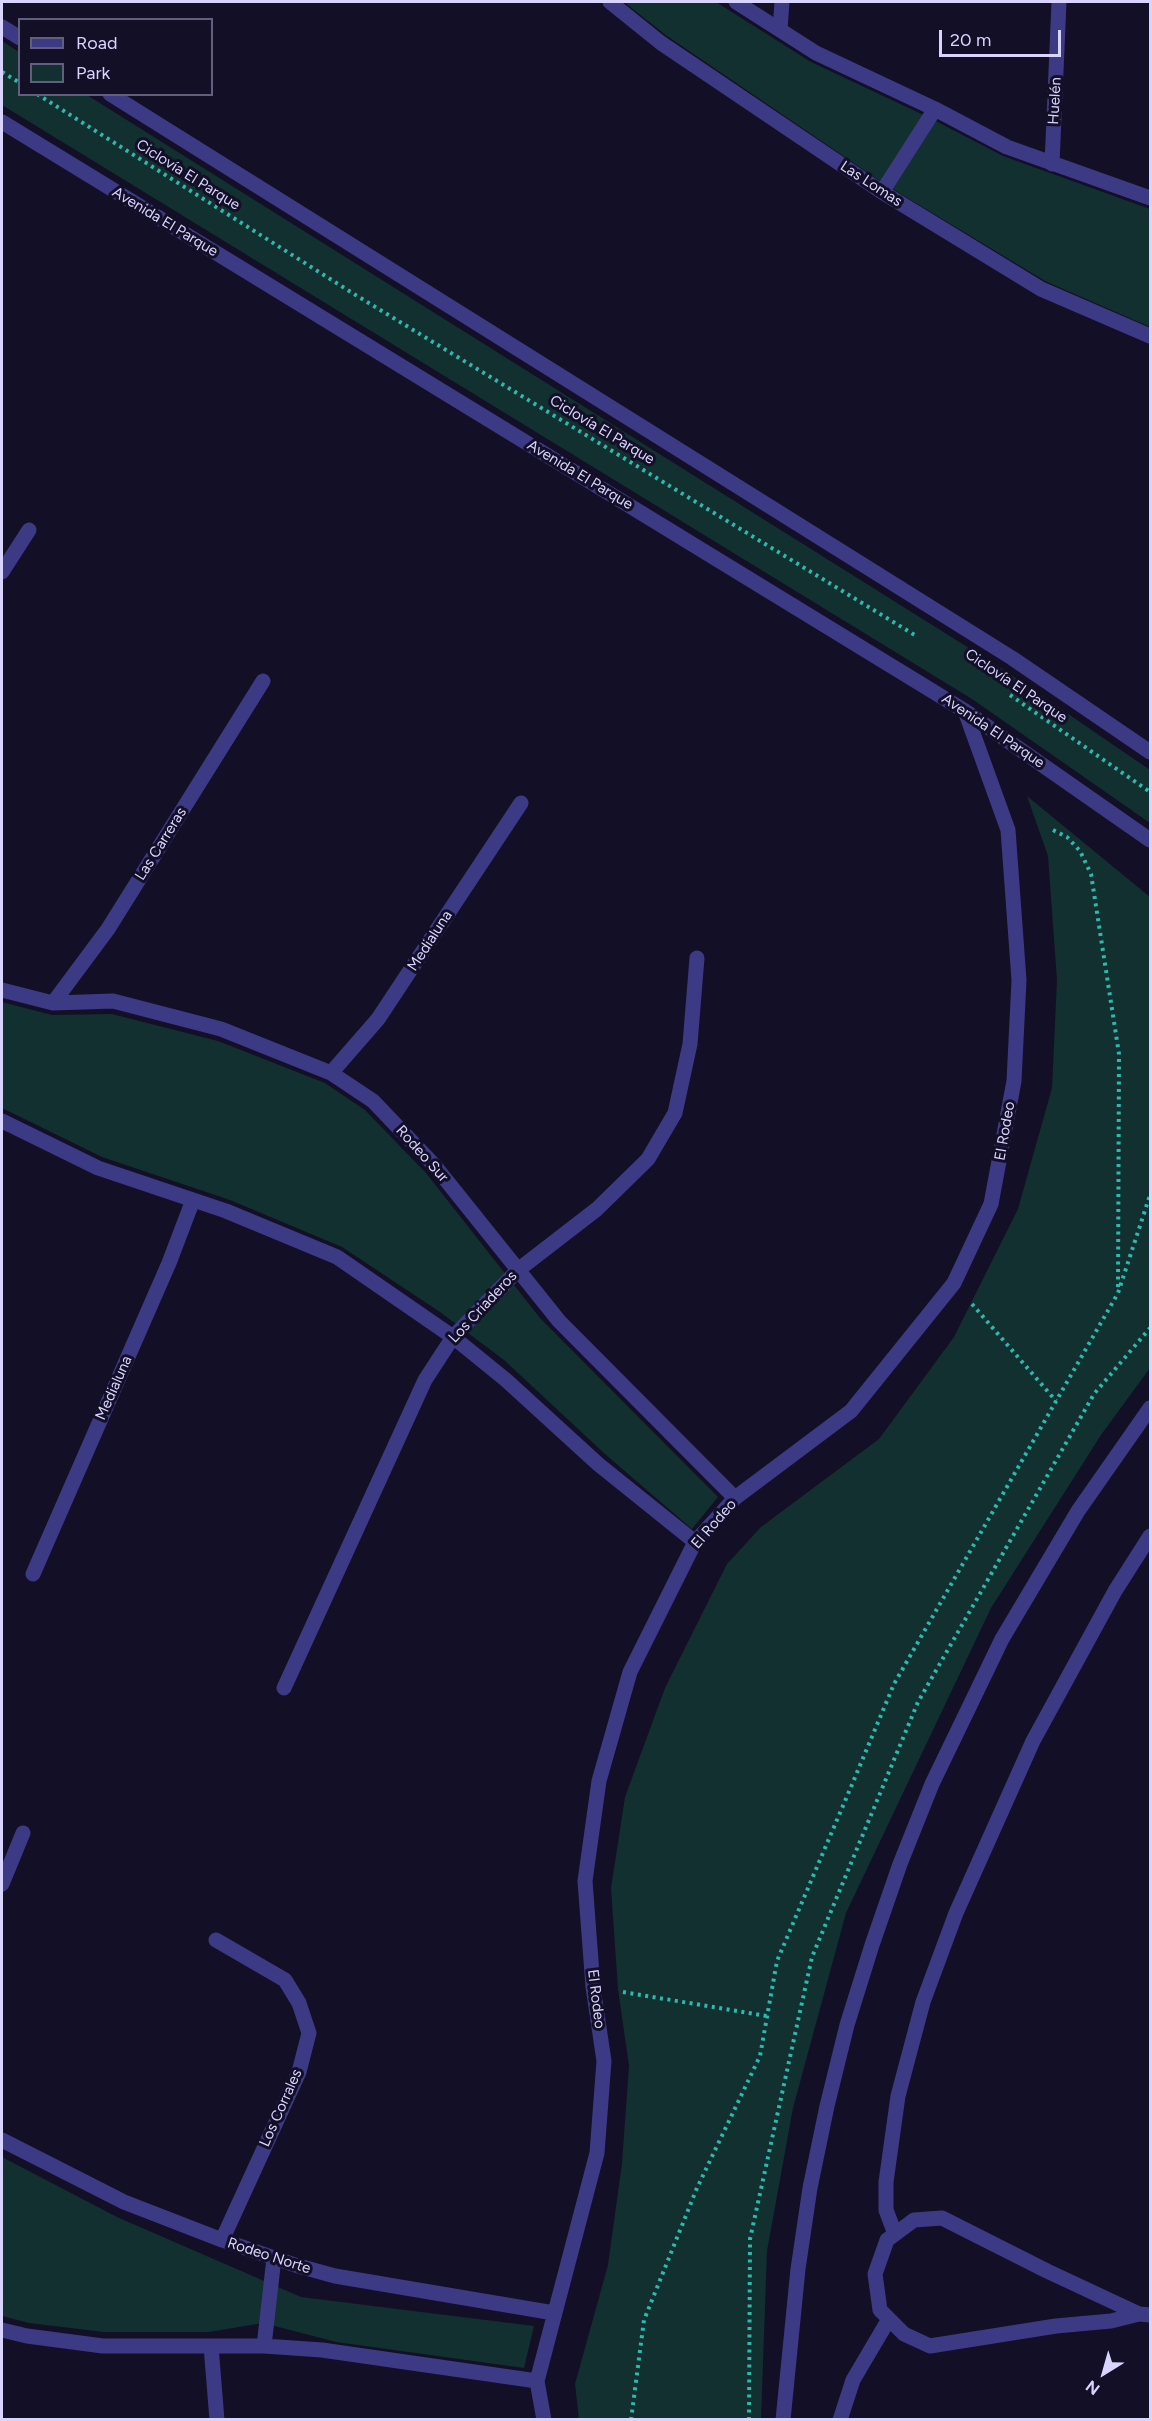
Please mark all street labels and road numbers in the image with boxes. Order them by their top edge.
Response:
street label: Huelén [1045,77,1065,125]
street label: Ciclovía El Parque [133,136,243,214]
street label: Las Lomas [837,157,905,211]
street label: Avenida El Parque [109,183,221,261]
street label: Ciclovía El Parque [546,392,658,468]
street label: Avenida El Parque [524,436,636,514]
street label: Ciclovía El Parque [962,645,1070,727]
street label: Avenida El Parque [938,690,1048,772]
street label: Las Carreras [131,804,191,884]
street label: Medialuna [404,907,456,975]
street label: El Rodeo [991,1100,1019,1162]
street label: Rodeo Sur [392,1122,452,1186]
street label: Los Criaderos [445,1267,521,1347]
street label: Medialuna [92,1353,136,1423]
street label: El Rodeo [688,1496,740,1552]
street label: El Rodeo [583,1968,609,2030]
street label: Los Corrales [256,2066,306,2150]
street label: Rodeo Norte [225,2234,313,2278]

